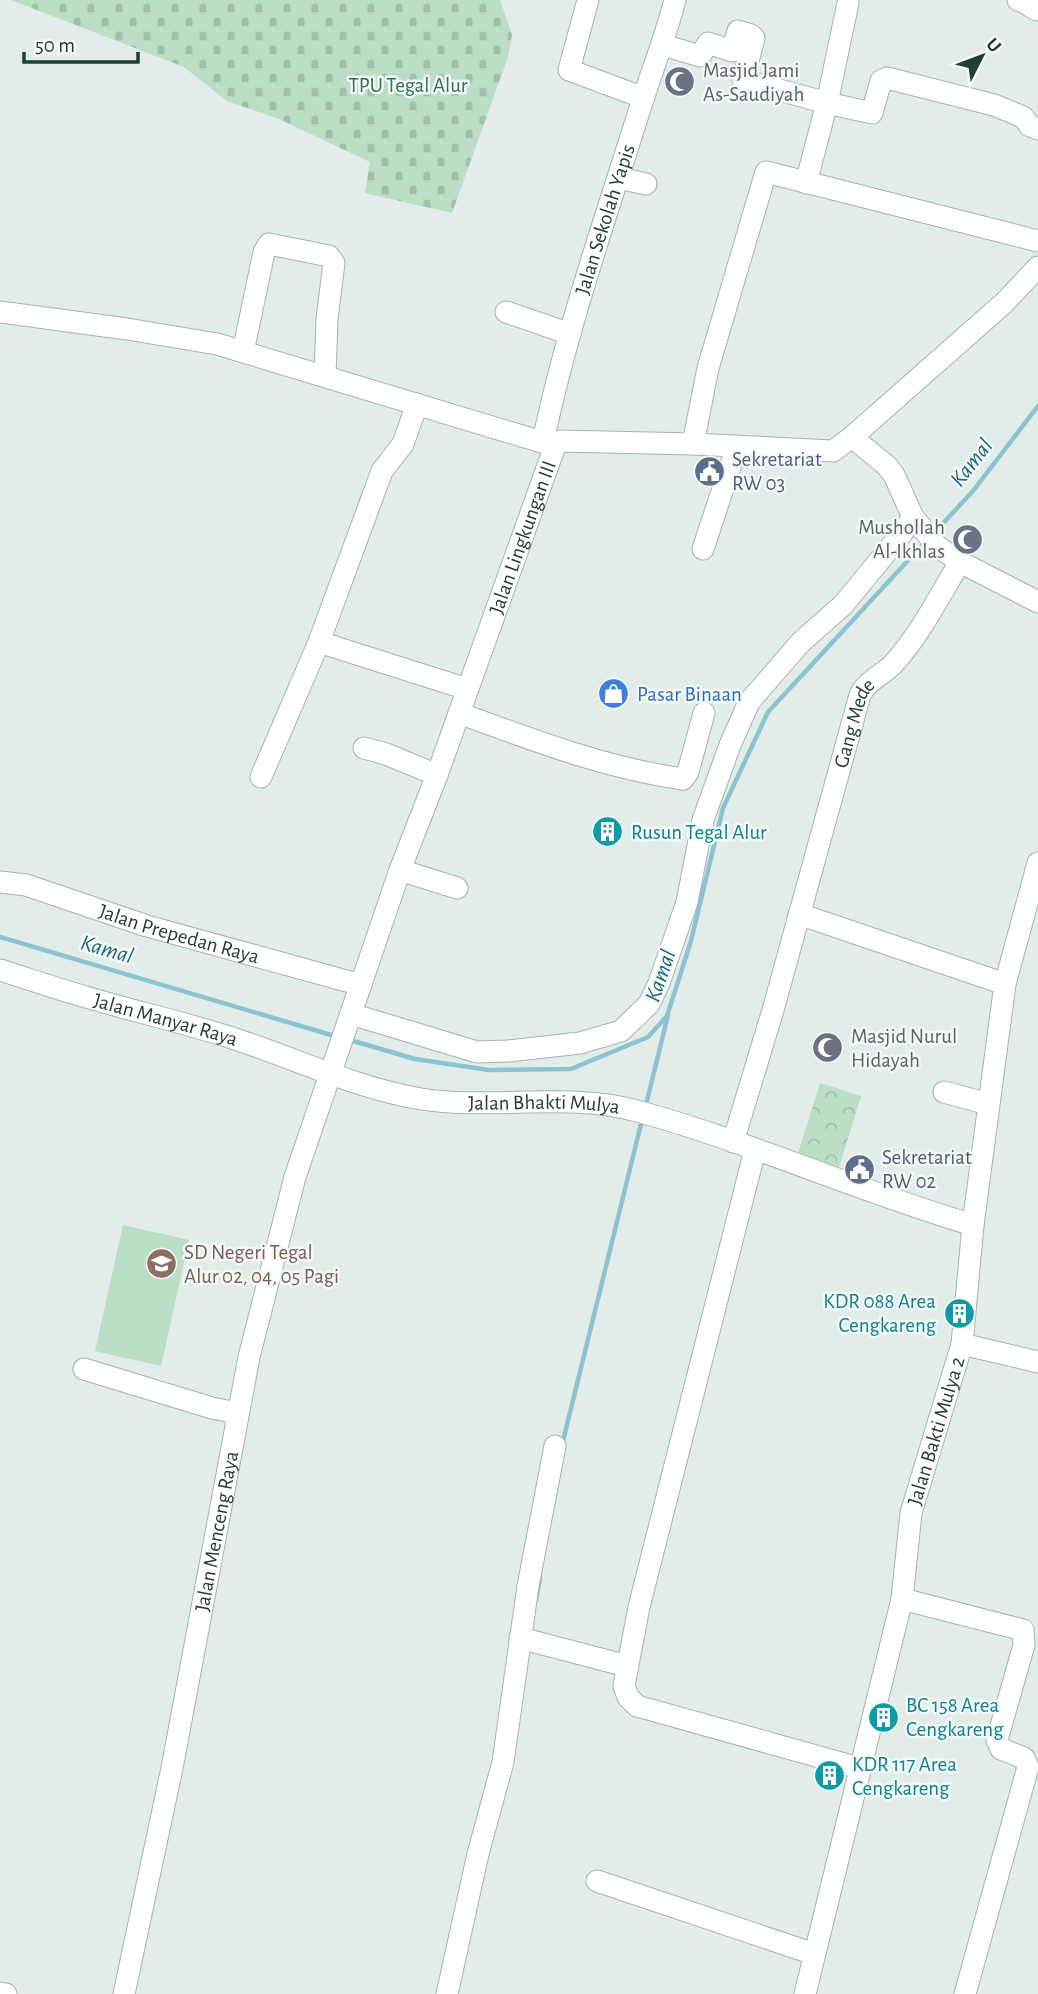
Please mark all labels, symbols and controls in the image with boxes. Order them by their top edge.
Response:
scale bar [24,21,138,65]
north arrow [947,21,1017,91]
text: 50 m [35,35,75,56]
text: U [982,35,1005,56]
place label: Masjid Jami As-Saudiyah [703,60,804,105]
mosque icon: Masjid Jami As-Saudiyah [663,65,697,99]
park label: TPU Tegal Alur [348,75,468,96]
street label: Jalan Sekolah Yapis [571,142,638,297]
water label: Kamal [946,434,998,491]
place label: Sekretariat RW 03 [732,449,822,494]
public building icon: Sekretariat RW 03 [692,454,726,488]
street label: Jalan Lingkungan III [485,458,559,617]
place label: Mushollah Al-Ikhlas [858,517,945,562]
mosque icon: Mushollah Al-Ikhlas [951,522,985,556]
street label: Gang Mede [830,674,878,770]
shop icon: Pasar Binaan [597,677,631,711]
place label: Pasar Binaan [637,684,742,705]
building icon: Rusun Tegal Alur [591,815,625,849]
place label: Rusun Tegal Alur [631,822,767,843]
street label: Jalan Prepedan Raya [96,900,262,967]
water label: Kamal [78,932,136,969]
water label: Kamal [641,947,681,1005]
street label: Jalan Manyar Raya [91,989,241,1050]
place label: Masjid Nurul Hidayah [851,1026,957,1071]
mosque icon: Masjid Nurul Hidayah [811,1031,845,1065]
street label: Jalan Bhakti Mulya [468,1091,622,1117]
place label: Sekretariat RW 02 [882,1147,972,1192]
public building icon: Sekretariat RW 02 [842,1152,876,1186]
place label: SD Negeri Tegal Alur 02, 04, 05 Pagi [184,1242,339,1287]
school or university icon: SD Negeri Tegal Alur 02, 04, 05 Pagi [144,1247,178,1281]
place label: KDR 088 Area Cengkareng [823,1291,937,1336]
building icon: KDR 088 Area Cengkareng [942,1296,976,1330]
street label: Jalan Bakti Mulya 2 [903,1354,968,1508]
street label: Jalan Menceng Raya [191,1449,242,1613]
place label: BC 158 Area Cengkareng [906,1695,1004,1740]
building icon: BC 158 Area Cengkareng [866,1700,900,1734]
place label: KDR 117 Area Cengkareng [852,1754,957,1799]
building icon: KDR 117 Area Cengkareng [812,1759,846,1793]

